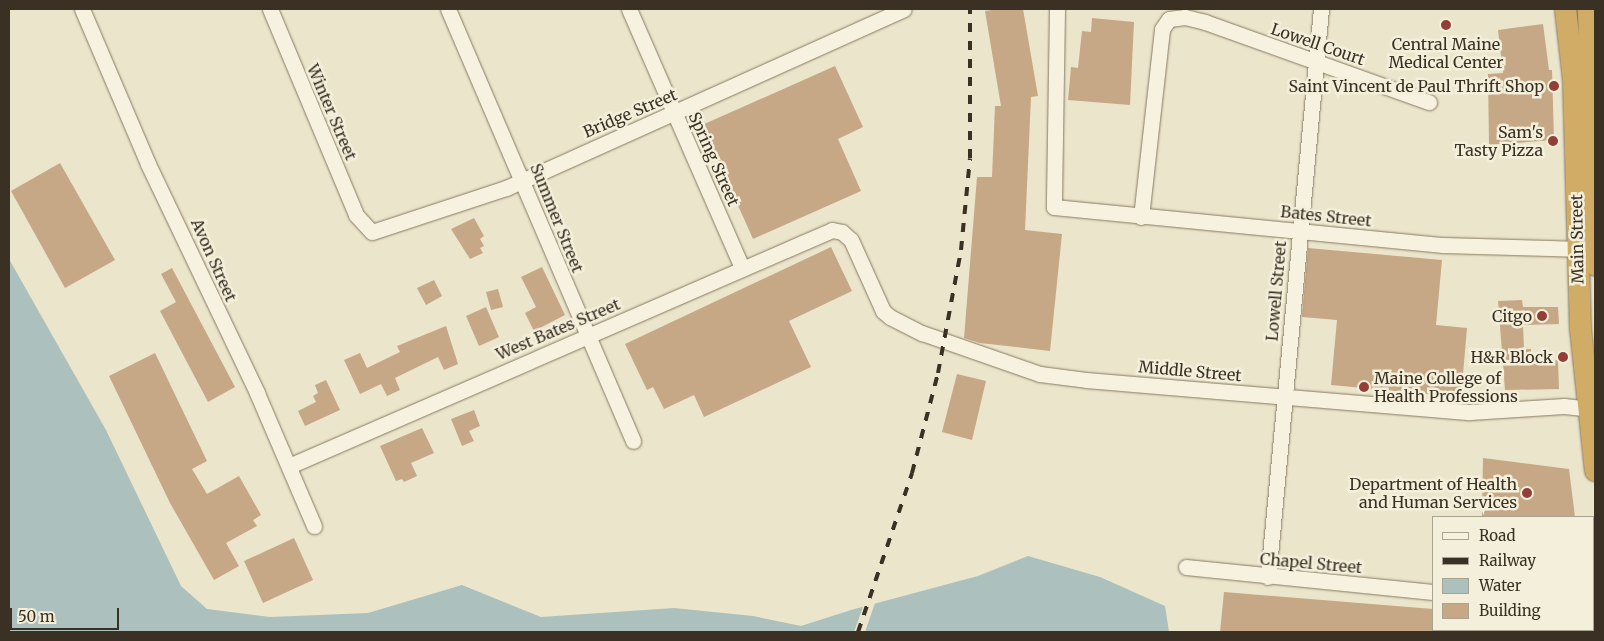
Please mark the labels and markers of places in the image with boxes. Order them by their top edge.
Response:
marker: Central Maine Medical Center [1439,18,1453,32]
place label: Central Maine Medical Center [1389,34,1503,72]
place label: Saint Vincent de Paul Thrift Shop [1289,76,1544,96]
marker: Saint Vincent de Paul Thrift Shop [1548,80,1560,92]
place label: Sam's Tasty Pizza [1454,122,1543,160]
marker: Sam's Tasty Pizza [1547,135,1559,147]
place label: Citgo [1492,306,1532,326]
marker: Citgo [1536,310,1548,322]
place label: H&R Block [1471,347,1553,367]
marker: H&R Block [1557,351,1569,363]
place label: Maine College of Health Professions [1374,368,1518,406]
marker: Maine College of Health Professions [1358,381,1370,393]
place label: Department of Health and Human Services [1349,474,1517,512]
marker: Department of Health and Human Services [1521,487,1533,499]

